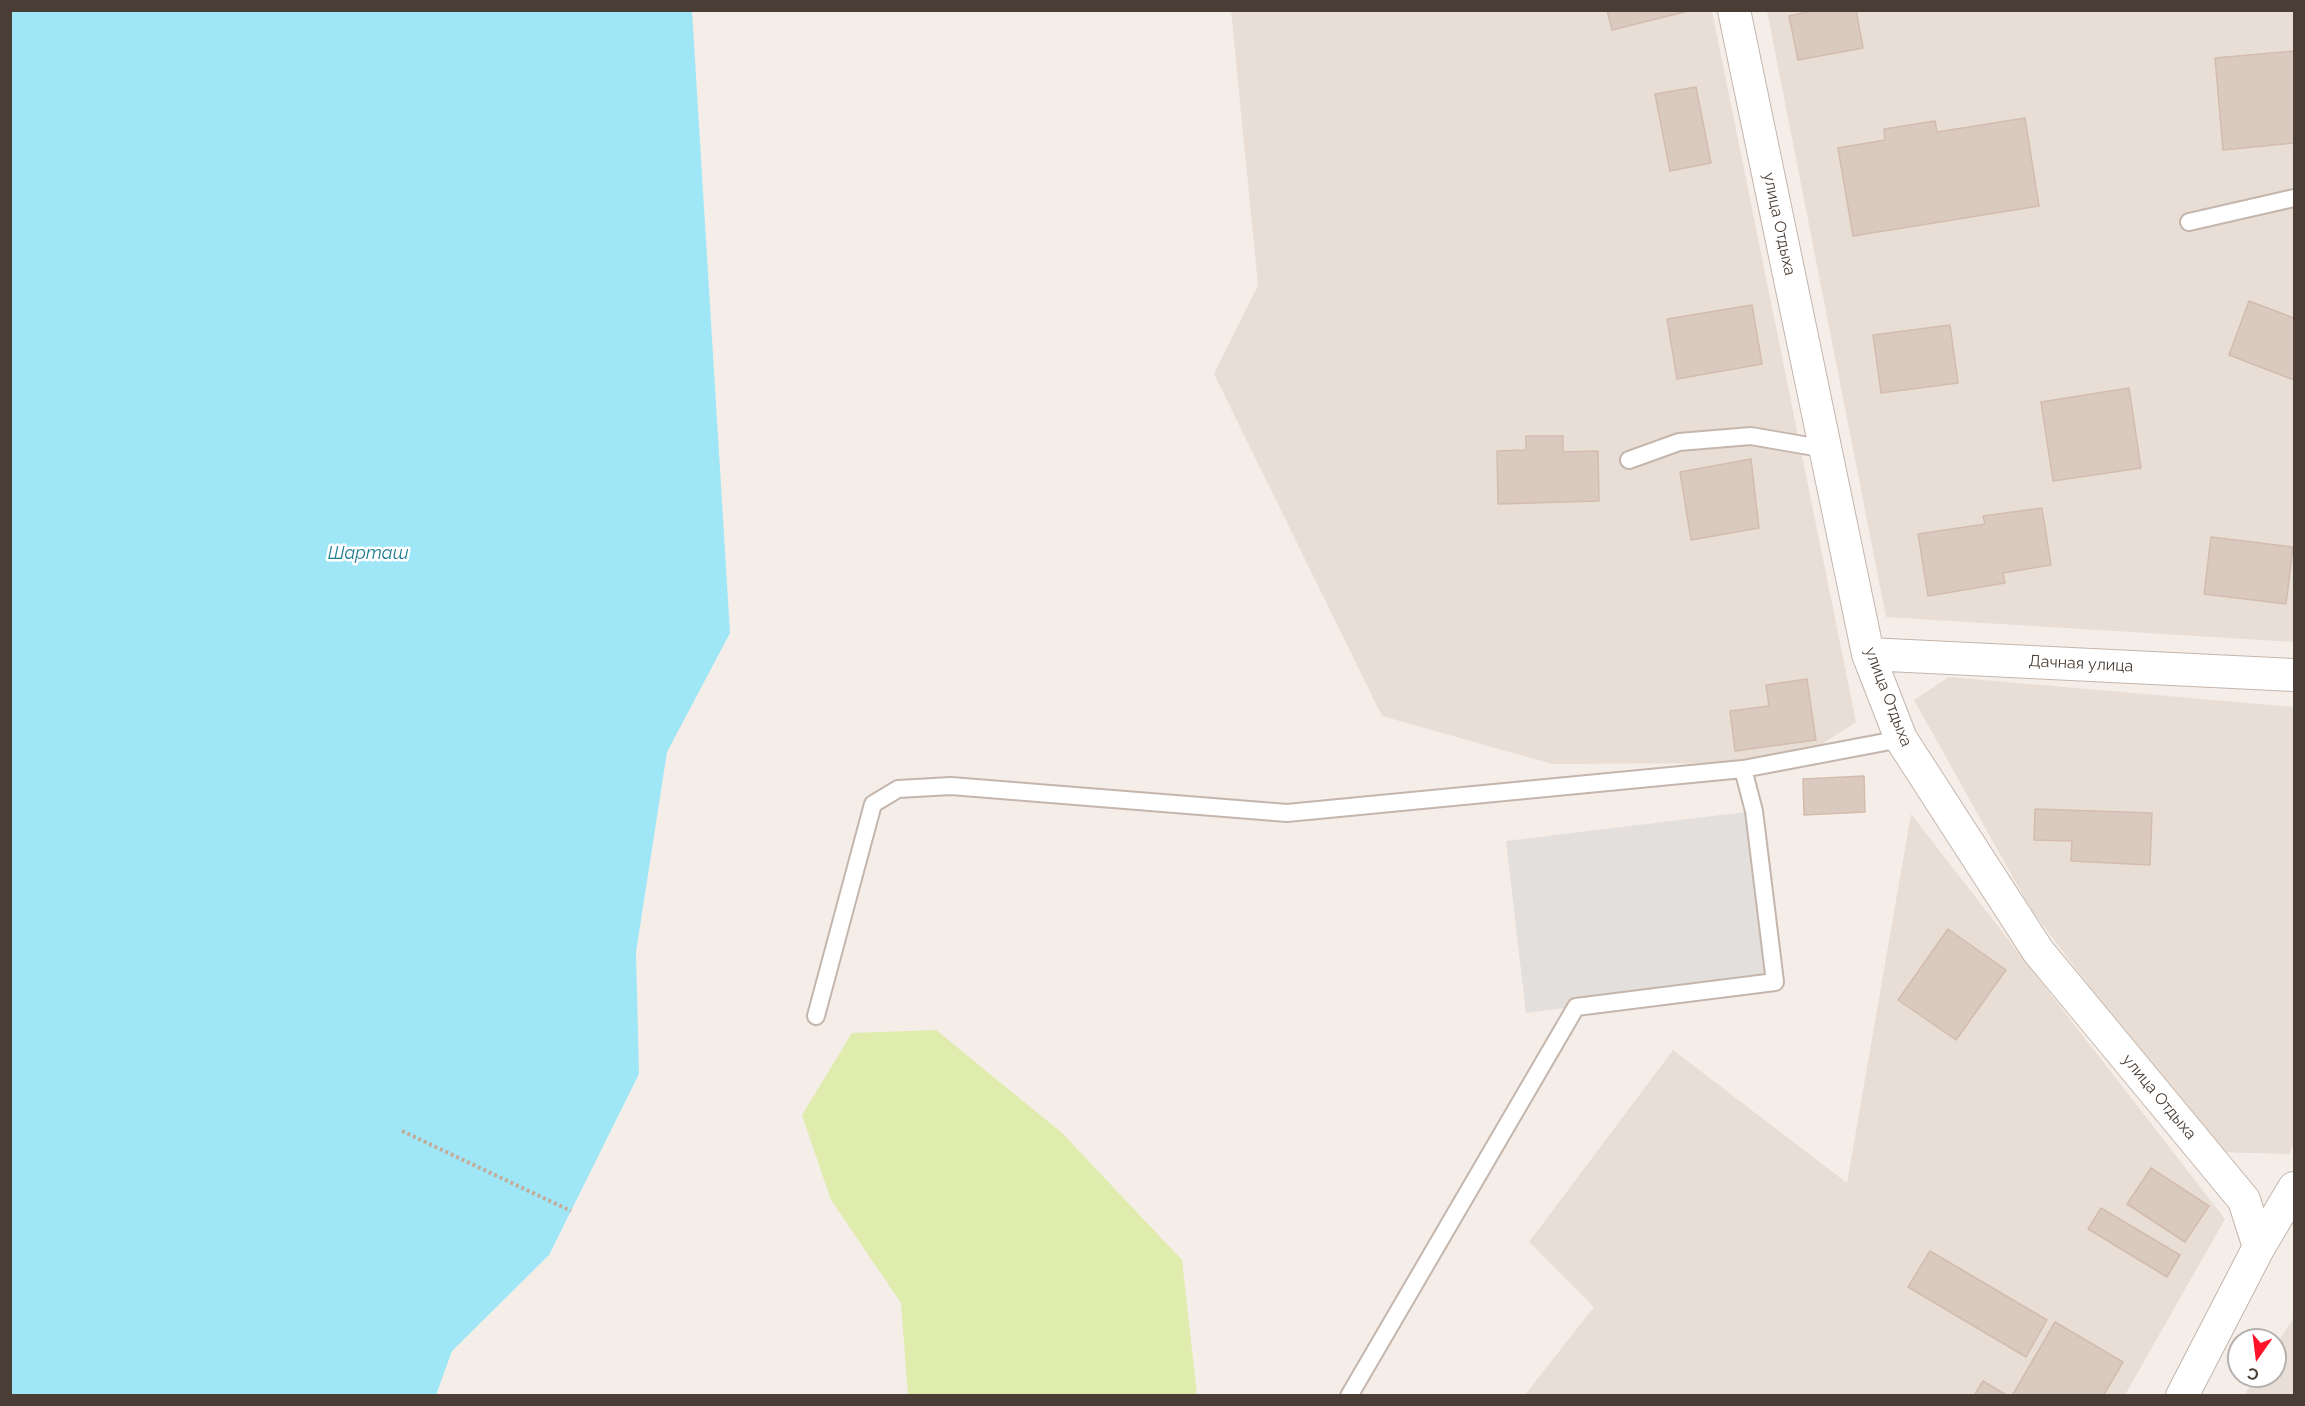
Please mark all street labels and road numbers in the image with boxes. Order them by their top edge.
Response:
street label: улица Отдыха [1759,171,1799,277]
street label: улица Отдыха [1860,645,1916,749]
street label: Дачная улица [2028,652,2134,676]
street label: улица Отдыха [2118,1051,2200,1143]

